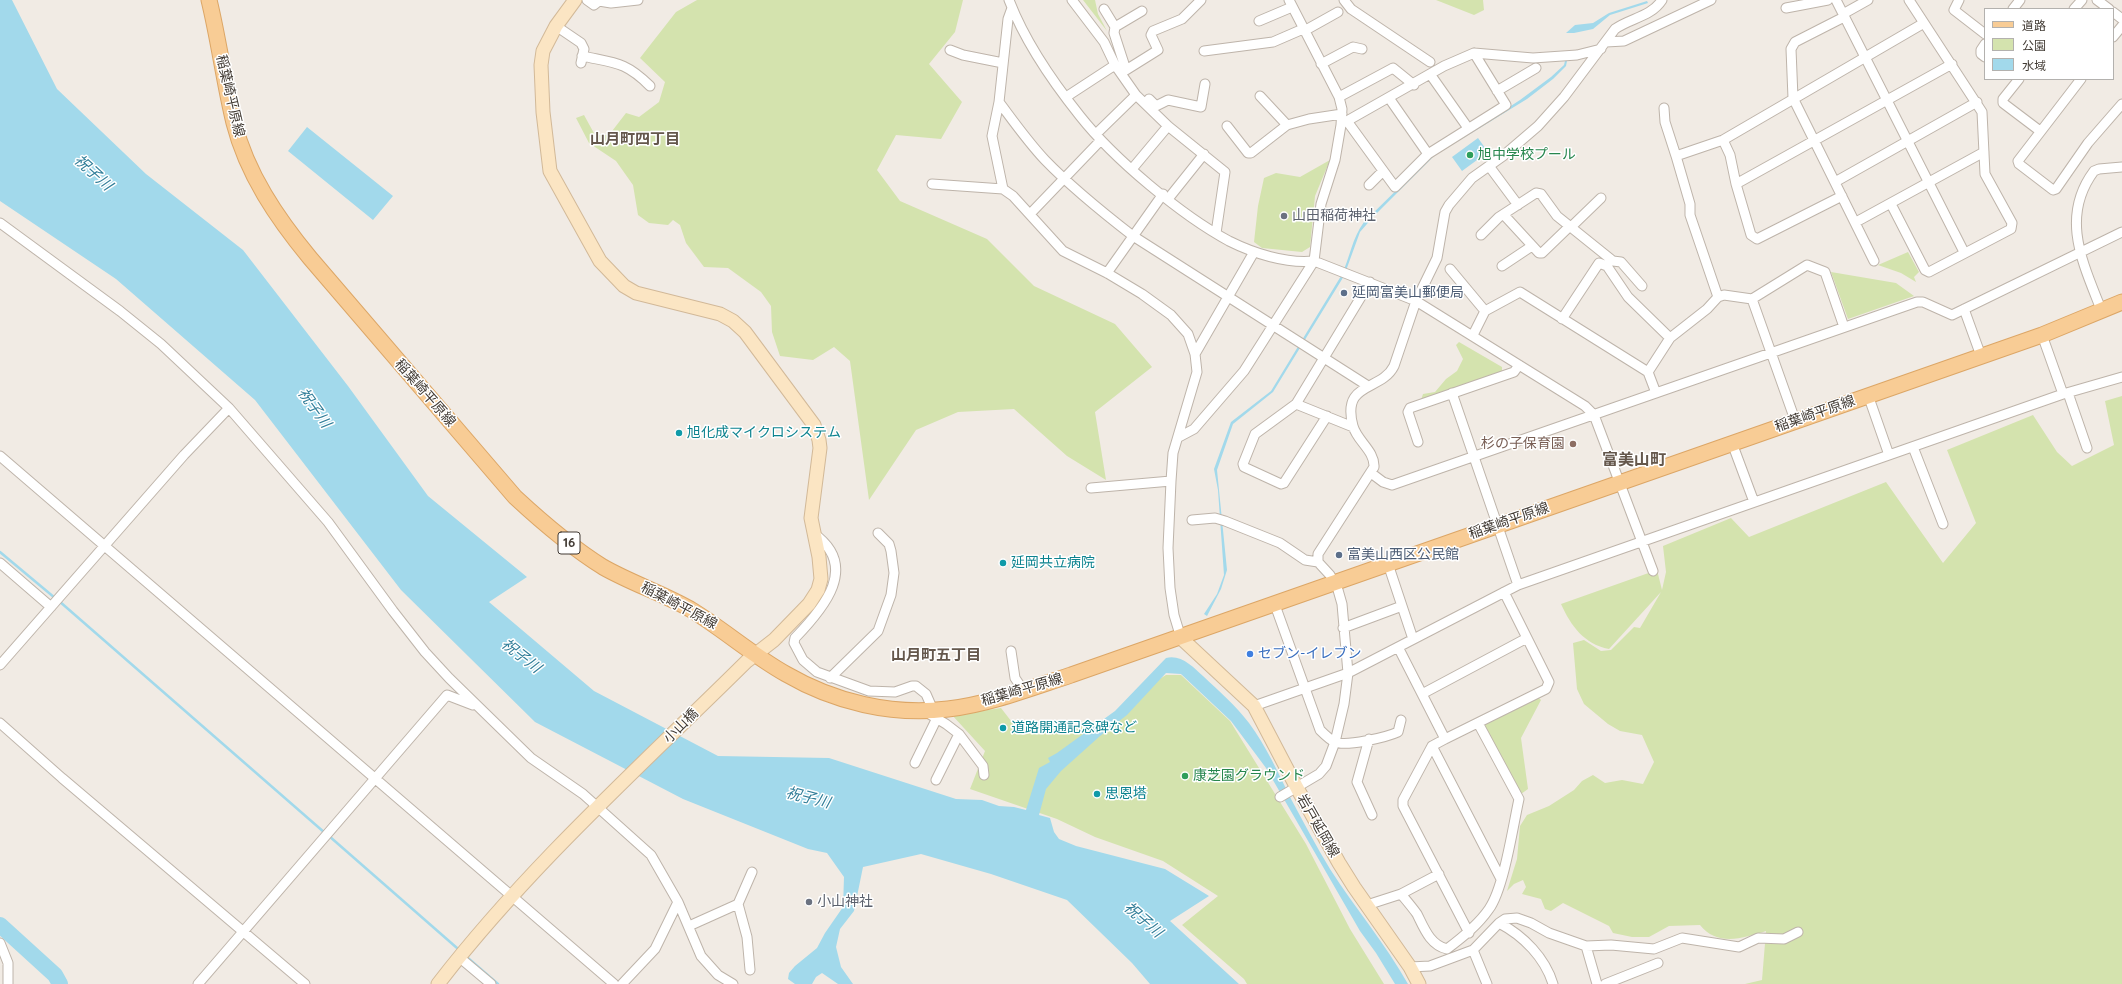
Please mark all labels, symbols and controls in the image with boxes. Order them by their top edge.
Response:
legend [1984,8,2114,80]
text: 道路 [2022,18,2046,33]
text: 公園 [2022,38,2046,53]
street label: 稲葉崎平原線 [212,53,248,139]
text: 水域 [2022,58,2046,73]
district label: 山月町四丁目 [590,130,680,148]
place label: 旭中学校プール [1478,147,1576,163]
marker: 旭中学校プール [1465,150,1475,160]
water label: 祝子川 [70,151,116,195]
place label: 山田稲荷神社 [1292,208,1376,224]
marker: 山田稲荷神社 [1279,211,1289,221]
place label: 延岡富美山郵便局 [1352,285,1464,301]
marker: 延岡富美山郵便局 [1339,288,1349,298]
street label: 稲葉崎平原線 [391,356,459,430]
water label: 祝子川 [293,385,335,431]
street label: 稲葉崎平原線 [1773,392,1857,436]
place label: 旭化成マイクロシステム [687,425,841,441]
marker: 旭化成マイクロシステム [674,428,684,438]
place label: 杉の子保育園 [1481,436,1565,452]
marker: 杉の子保育園 [1568,439,1578,449]
district label: 富美山町 [1602,450,1666,470]
street label: 稲葉崎平原線 [1467,499,1551,543]
road number: 16 [558,532,580,554]
place label: 富美山西区公民館 [1347,547,1459,563]
marker: 富美山西区公民館 [1334,550,1344,560]
place label: 延岡共立病院 [1011,555,1095,571]
marker: 延岡共立病院 [998,558,1008,568]
street label: 稲葉崎平原線 [638,579,720,633]
water label: 祝子川 [498,635,544,677]
district label: 山月町五丁目 [891,646,981,664]
place label: セブン-イレブン [1258,646,1361,662]
marker: セブン-イレブン [1245,649,1255,659]
street label: 稲葉崎平原線 [979,670,1065,710]
street label: 小山橋 [660,705,702,747]
place label: 道路開通記念碑など [1011,720,1137,736]
marker: 道路開通記念碑など [998,723,1008,733]
place label: 康芝園グラウンド [1193,768,1305,784]
marker: 康芝園グラウンド [1180,771,1190,781]
water label: 祝子川 [784,784,832,812]
place label: 思恩塔 [1105,786,1147,802]
marker: 思恩塔 [1092,789,1102,799]
street label: 岩戸延岡線 [1293,791,1343,861]
place label: 小山神社 [817,894,873,910]
marker: 小山神社 [804,897,814,907]
water label: 祝子川 [1120,898,1166,942]

